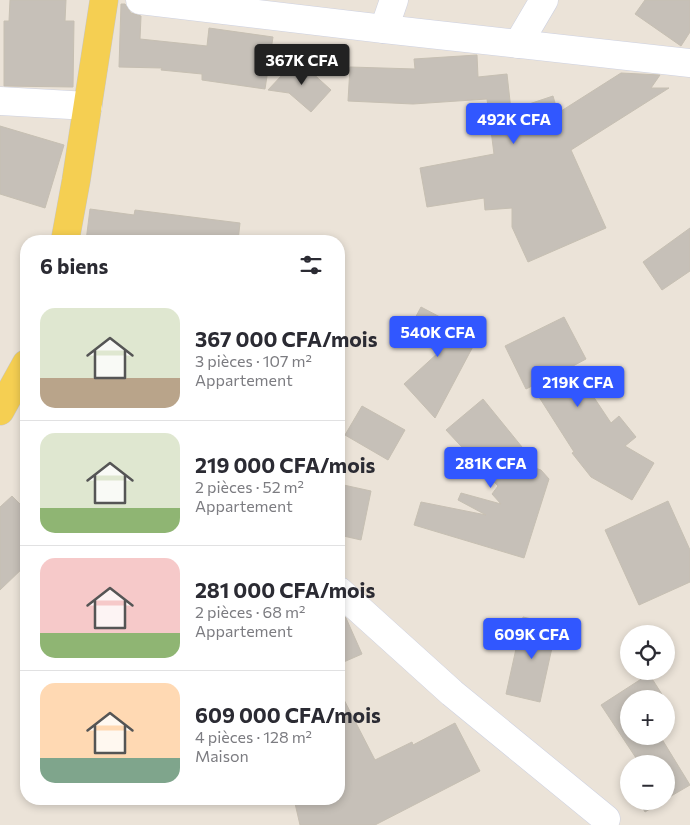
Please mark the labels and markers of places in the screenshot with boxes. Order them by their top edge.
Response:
pin: 367K CFA [250,44,354,86]
pin: 492K CFA [462,102,566,145]
pin: 540K CFA [386,316,490,358]
pin: 219K CFA [526,366,630,408]
pin: 281K CFA [439,446,543,489]
pin: 609K CFA [480,618,584,660]

